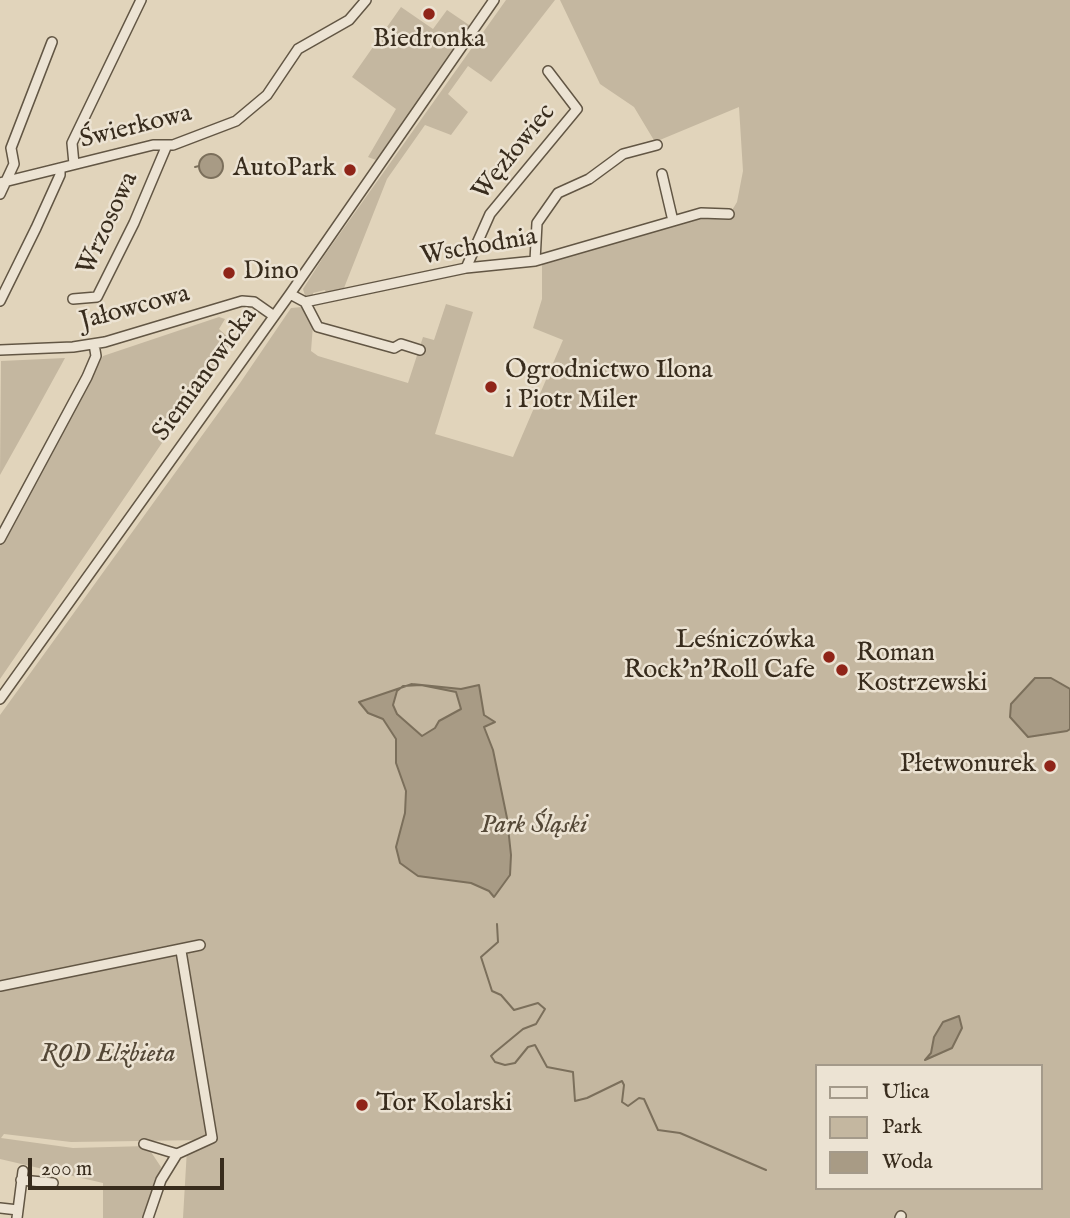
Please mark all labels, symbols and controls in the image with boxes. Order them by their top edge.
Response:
marker: Biedronka [421,6,437,22]
place label: Biedronka [373,25,485,57]
street label: Węzłowiec [467,98,563,208]
street label: Świerkowa [77,99,195,157]
place label: AutoPark [233,154,336,186]
marker: AutoPark [342,162,358,178]
street label: Wrzosowa [72,167,146,281]
street label: Wschodnia [418,222,540,274]
place label: Dino [243,257,299,289]
marker: Dino [221,265,237,281]
street label: Jałowcowa [77,279,193,339]
street label: Siemianowicka [147,302,265,448]
place label: Ogrodnictwo Ilona i Piotr Miler [505,356,713,418]
marker: Ogrodnictwo Ilona i Piotr Miler [483,379,499,395]
place label: Leśniczówka Rock'n'Roll Cafe [624,626,815,688]
place label: Roman Kostrzewski [856,639,987,700]
marker: Leśniczówka Rock'n'Roll Cafe [821,649,837,665]
marker: Roman Kostrzewski [834,662,850,678]
place label: Płetwonurek [900,750,1036,782]
marker: Płetwonurek [1042,758,1058,774]
park label: Park Śląski [481,811,587,843]
park label: ROD Elżbieta [41,1040,175,1072]
legend [814,1064,1042,1190]
text: Ulica [882,1079,929,1106]
place label: Tor Kolarski [376,1089,512,1121]
marker: Tor Kolarski [354,1097,370,1113]
text: Park [882,1114,922,1141]
scale bar [32,1144,228,1188]
text: Woda [882,1149,933,1176]
text: 200 m [41,1156,92,1183]

